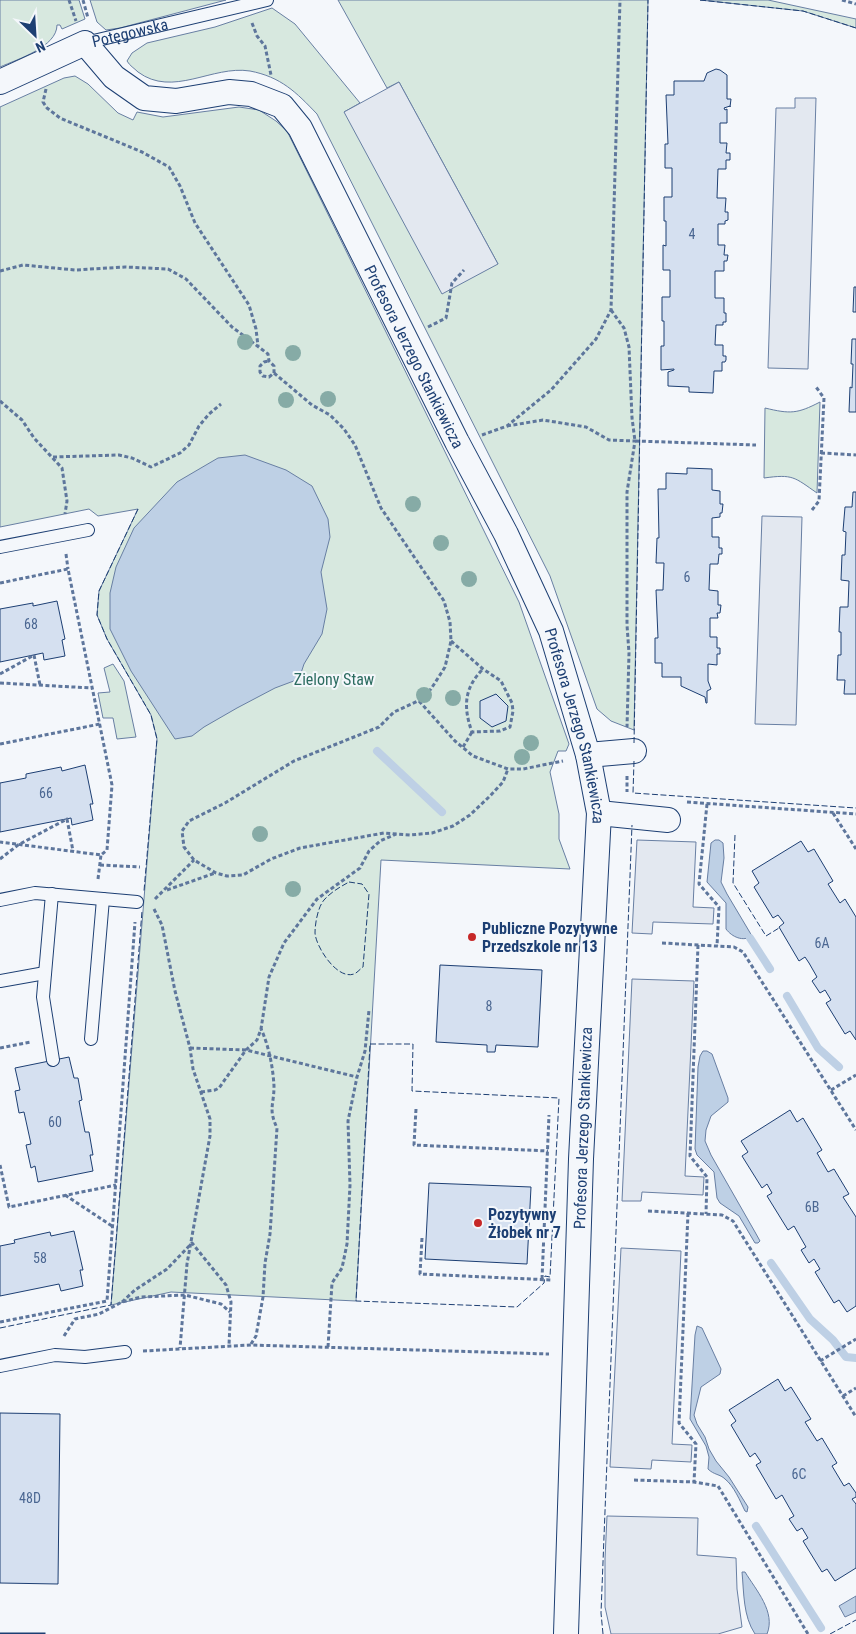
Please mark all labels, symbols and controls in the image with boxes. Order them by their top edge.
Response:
north arrow [10,10,60,60]
street label: Potęgowska [90,14,170,51]
text: N [33,38,48,56]
house number: 4 [689,226,696,242]
street label: Profesora Jerzego Stankiewicza [361,262,468,451]
house number: 6 [684,569,691,585]
house number: 68 [24,616,38,632]
street label: Profesora Jerzego Stankiewicza [541,626,609,825]
park label: Zielony Staw [294,670,374,689]
house number: 66 [39,785,53,801]
place label: Publiczne Pozytywne Przedszkole nr 13 [482,919,618,956]
marker: Publiczne Pozytywne Przedszkole nr 13 [466,931,478,943]
house number: 6A [815,935,829,951]
house number: 8 [486,998,493,1014]
street label: Profesora Jerzego Stankiewicza [570,1027,596,1229]
house number: 60 [48,1114,62,1130]
house number: 6B [805,1199,819,1215]
place label: Pozytywny Żłobek nr 7 [488,1205,561,1242]
marker: Pozytywny Żłobek nr 7 [472,1217,484,1229]
house number: 58 [33,1250,47,1266]
house number: 6C [792,1466,806,1482]
house number: 48D [19,1490,41,1506]

